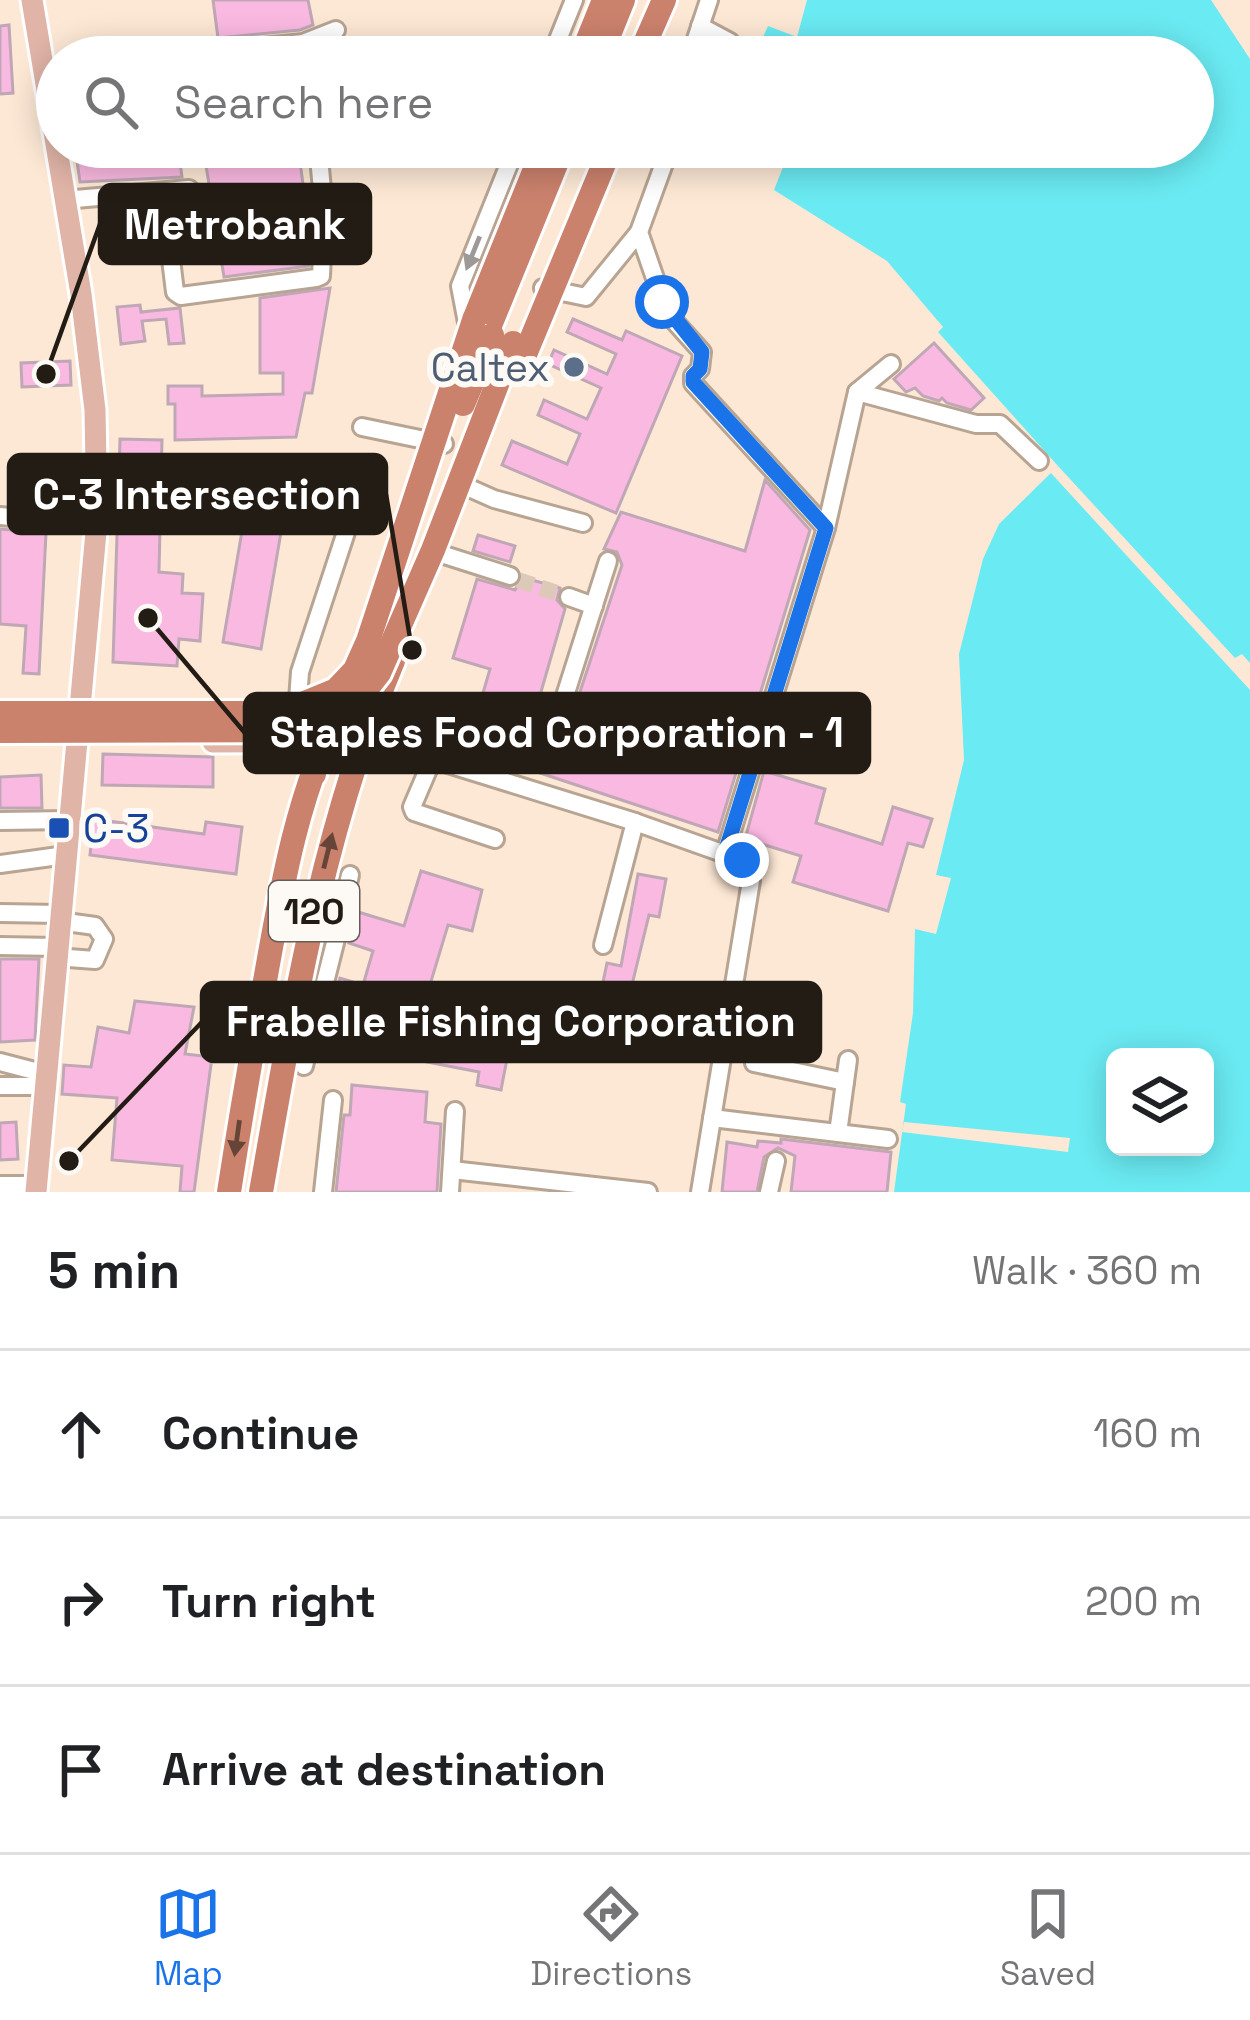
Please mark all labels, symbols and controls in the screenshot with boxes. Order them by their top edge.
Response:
search box [36,36,1214,168]
icon: search [78,69,144,135]
text: Search here [174,74,433,131]
callout: Metrobank [100,185,370,263]
text: Metrobank [124,198,346,251]
one-way arrow [463,235,482,271]
route start [635,275,689,329]
place label: Caltex [431,343,550,392]
marker: Caltex [561,354,587,380]
callout: C-3 Intersection [9,455,386,533]
text: C-3 Intersection [33,468,361,521]
callout: Staples Food Corporation - 1 [245,694,869,772]
text: Staples Food Corporation - 1 [270,706,844,759]
place label: C-3 [83,804,149,853]
marker: C-3 [46,815,72,841]
one-way arrow [319,833,338,870]
route end [715,833,769,887]
road number: 120 [269,881,359,941]
callout: Frabelle Fishing Corporation [202,983,820,1061]
text: Frabelle Fishing Corporation [226,995,796,1048]
map controls [1106,1048,1214,1156]
button: layers [1106,1048,1214,1156]
one-way arrow [227,1120,246,1157]
text: 5 min [48,1238,180,1303]
text: Walk · 360 m [972,1246,1202,1295]
icon: ahead [48,1401,114,1467]
text: Continue [162,1405,359,1462]
text: 160 m [1093,1409,1202,1458]
icon: right [48,1569,114,1635]
text: Turn right [162,1573,376,1630]
text: 200 m [1085,1577,1202,1626]
icon: arrive [48,1737,114,1803]
text: Arrive at destination [162,1741,606,1798]
tab: Map [154,1881,223,1995]
tab: Directions [530,1881,692,1995]
tab: Saved [1000,1881,1096,1995]

